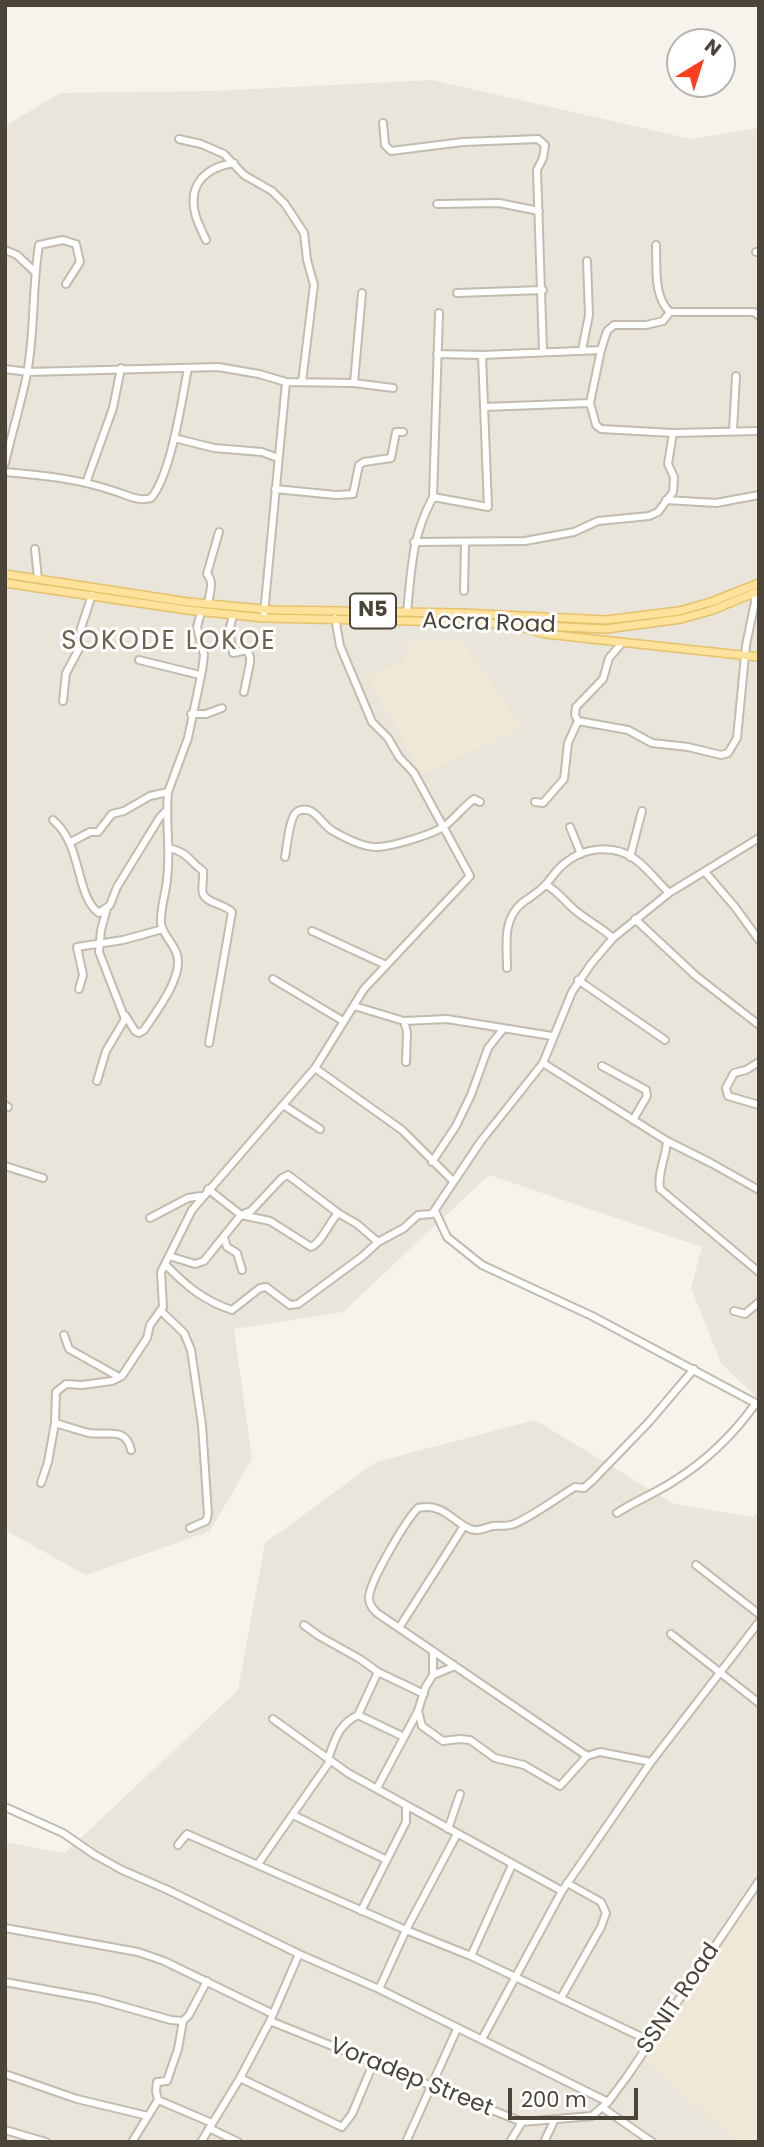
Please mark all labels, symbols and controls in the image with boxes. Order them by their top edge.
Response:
north arrow [666,28,736,98]
text: N [699,33,727,63]
road number: N5 [350,594,396,628]
street label: Accra Road [422,608,556,640]
district label: SOKODE LOKOE [63,626,275,658]
street label: SSNIT Road [632,1939,726,2059]
street label: Voradep Street [326,2033,496,2123]
scale bar [512,2074,642,2118]
text: 200 m [521,2085,587,2114]

